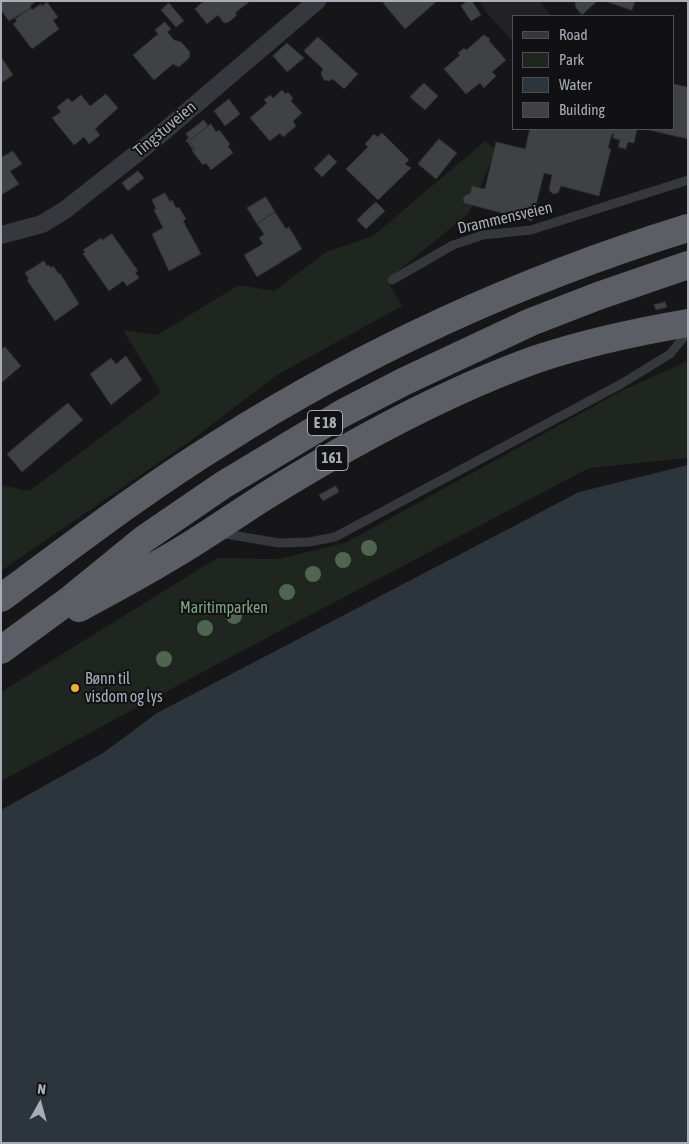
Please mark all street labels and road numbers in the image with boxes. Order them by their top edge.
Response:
street label: Tingstuveien [130,97,200,161]
street label: Drammensveien [456,198,554,238]
road number: E 18 [308,410,342,436]
road number: 161 [316,446,348,470]

